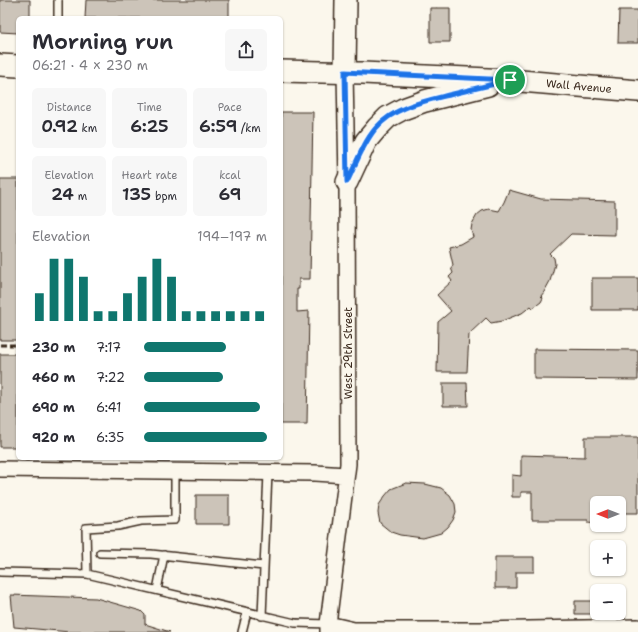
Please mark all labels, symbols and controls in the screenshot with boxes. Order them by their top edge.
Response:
text: Morning run [32,27,173,56]
button: share [225,29,267,71]
text: 06:21 · 4 × 230 m [32,57,148,74]
pin [493,63,527,97]
icon: arrive [499,69,521,91]
street label: Wall Avenue [545,76,613,97]
text: Distance [47,100,92,115]
text: Time [137,100,162,115]
text: Pace [218,100,242,115]
text: 0.92 [41,115,78,137]
text: 6:25 [130,115,169,137]
text: 6:59 [199,115,237,137]
text: km [78,121,97,136]
text: /km [237,121,261,136]
text: Elevation [45,168,94,183]
text: Heart rate [121,168,178,183]
text: kcal [219,168,241,183]
text: 24 [51,183,74,205]
text: 135 [122,183,151,205]
text: 69 [218,183,241,205]
text: m [74,189,87,204]
text: bpm [151,189,177,204]
text: Elevation [32,228,90,245]
text: 194–197 m [197,228,267,245]
street label: West 29th Street [341,307,356,399]
text: 230 m [32,339,75,356]
text: 7:17 [96,339,121,356]
text: 460 m [32,369,75,386]
text: 7:22 [96,369,125,386]
text: 690 m [32,399,75,416]
text: 6:41 [96,399,121,416]
text: 920 m [32,429,75,446]
text: 6:35 [96,429,124,446]
north arrow [590,496,626,532]
map controls [590,496,626,620]
button: + [590,540,626,576]
button: − [590,584,626,620]

